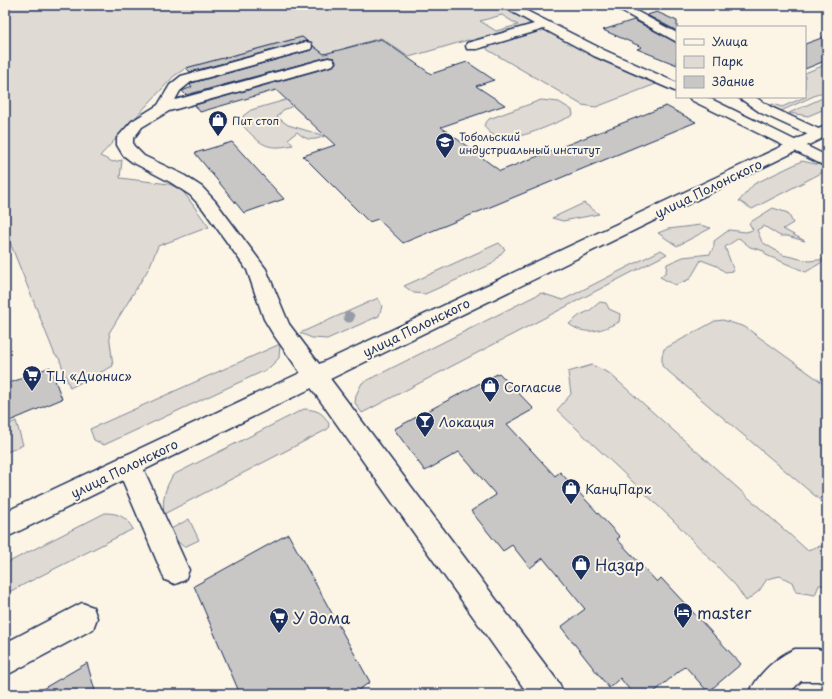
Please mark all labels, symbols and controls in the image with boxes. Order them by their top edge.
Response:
legend [676,26,806,98]
text: Улица [712,32,748,50]
text: Парк [712,52,744,70]
text: Здание [712,72,754,90]
shop icon: Пит стоп [207,109,229,137]
place label: Пит стоп [232,112,279,129]
place label: Тобольский индустриальный институт [459,128,601,158]
school or university icon: Тобольский индустриальный институт [434,131,456,159]
street label: улица Полонского [651,154,765,222]
street label: улица Полонского [359,293,473,361]
supermarket icon: ТЦ «Дионис» [21,364,43,392]
place label: ТЦ «Дионис» [46,366,132,385]
shop icon: Согласие [479,375,501,403]
place label: Согласие [504,377,562,396]
bar icon: Локация [414,410,436,438]
place label: Локация [439,412,495,431]
street label: улица Полонского [67,434,181,502]
shop icon: КанцПарк [560,477,582,505]
place label: КанцПарк [585,479,652,498]
place label: Назар [595,552,644,576]
shop icon: Назар [570,553,592,581]
place label: master [697,600,752,624]
hotel icon: master [672,601,694,629]
place label: У дома [293,605,350,629]
supermarket icon: У дома [268,606,290,634]

